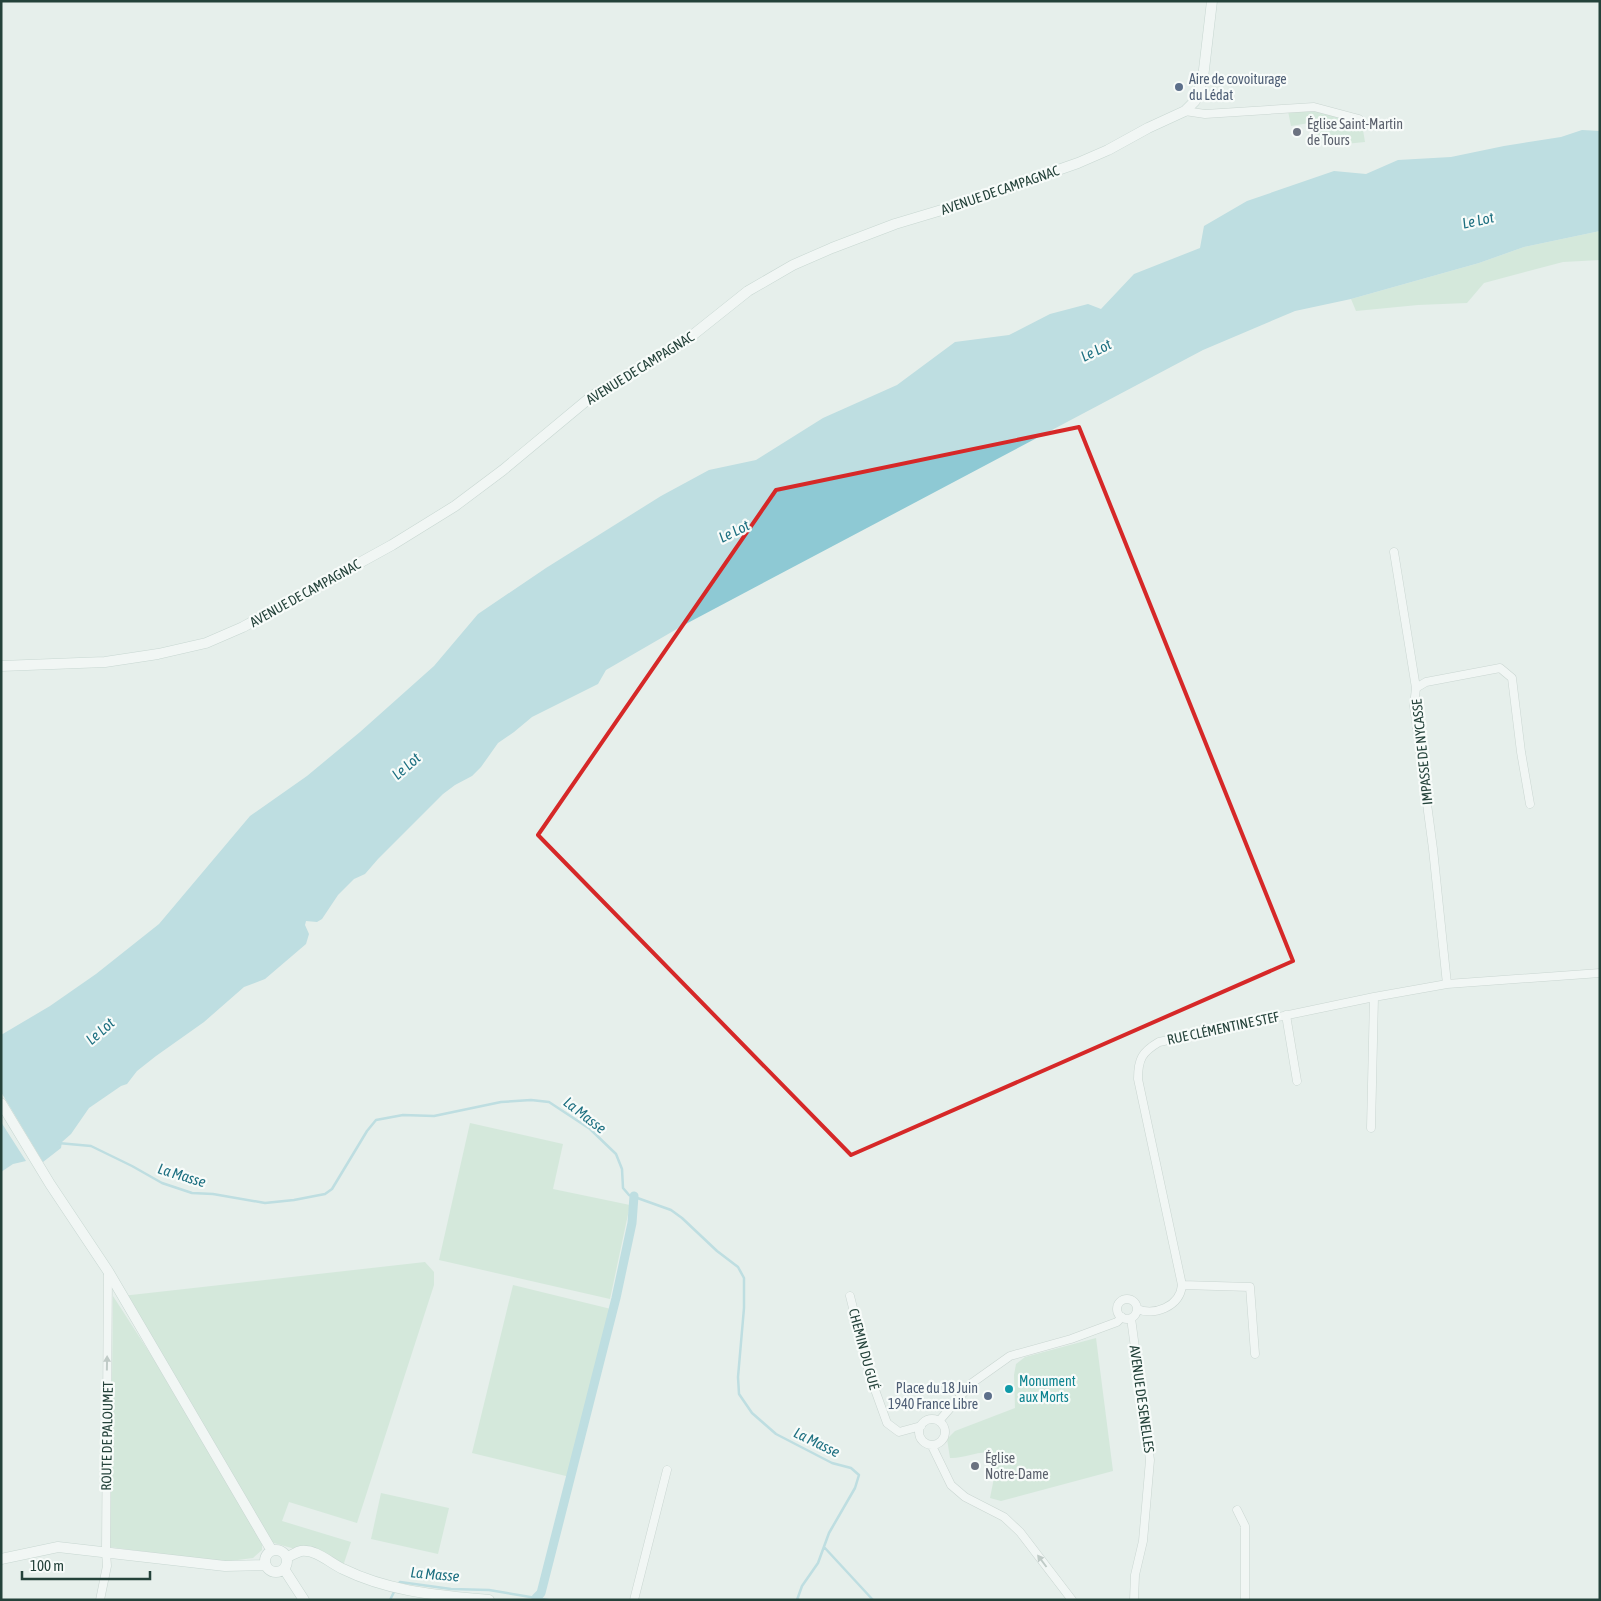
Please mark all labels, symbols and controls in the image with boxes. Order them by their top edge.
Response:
place label: Aire de covoiturage du Lédat [1189,71,1287,103]
marker: Aire de covoiturage du Lédat [1173,81,1185,93]
place label: Église Saint-Martin de Tours [1307,116,1403,148]
marker: Église Saint-Martin de Tours [1291,126,1303,138]
street label: AVENUE DE CAMPAGNAC [939,162,1062,218]
water label: Le Lot [1461,208,1496,232]
street label: AVENUE DE CAMPAGNAC [583,328,697,408]
water label: Le Lot [1078,335,1115,365]
water label: Le Lot [716,516,753,546]
street label: AVENUE DE CAMPAGNAC [247,556,364,630]
street label: IMPASSE DE NYCASSE [1408,698,1436,806]
water label: Le Lot [388,749,424,783]
street label: RUE CLÉMENTINE STEF [1166,1008,1281,1048]
water label: Le Lot [82,1014,118,1048]
water label: La Masse [560,1093,610,1137]
water label: La Masse [156,1160,208,1190]
street label: CHEMIN DU GUÉ [846,1307,883,1391]
street label: AVENUE DE SENELLES [1127,1344,1157,1454]
one-way arrow [103,1355,111,1371]
place label: Monument aux Morts [1019,1373,1076,1405]
place label: Place du 18 Juin 1940 France Libre [888,1380,978,1412]
street label: ROUTE DE PALOUMET [98,1381,116,1491]
marker: Monument aux Morts [1003,1383,1015,1395]
marker: Place du 18 Juin 1940 France Libre [982,1390,994,1402]
water label: La Masse [791,1424,843,1461]
place label: Église Notre-Dame [985,1450,1049,1482]
marker: Église Notre-Dame [969,1460,981,1472]
scale bar [22,1548,150,1580]
one-way arrow [1037,1554,1047,1568]
text: 100 m [30,1557,64,1574]
water label: La Masse [410,1563,460,1585]

